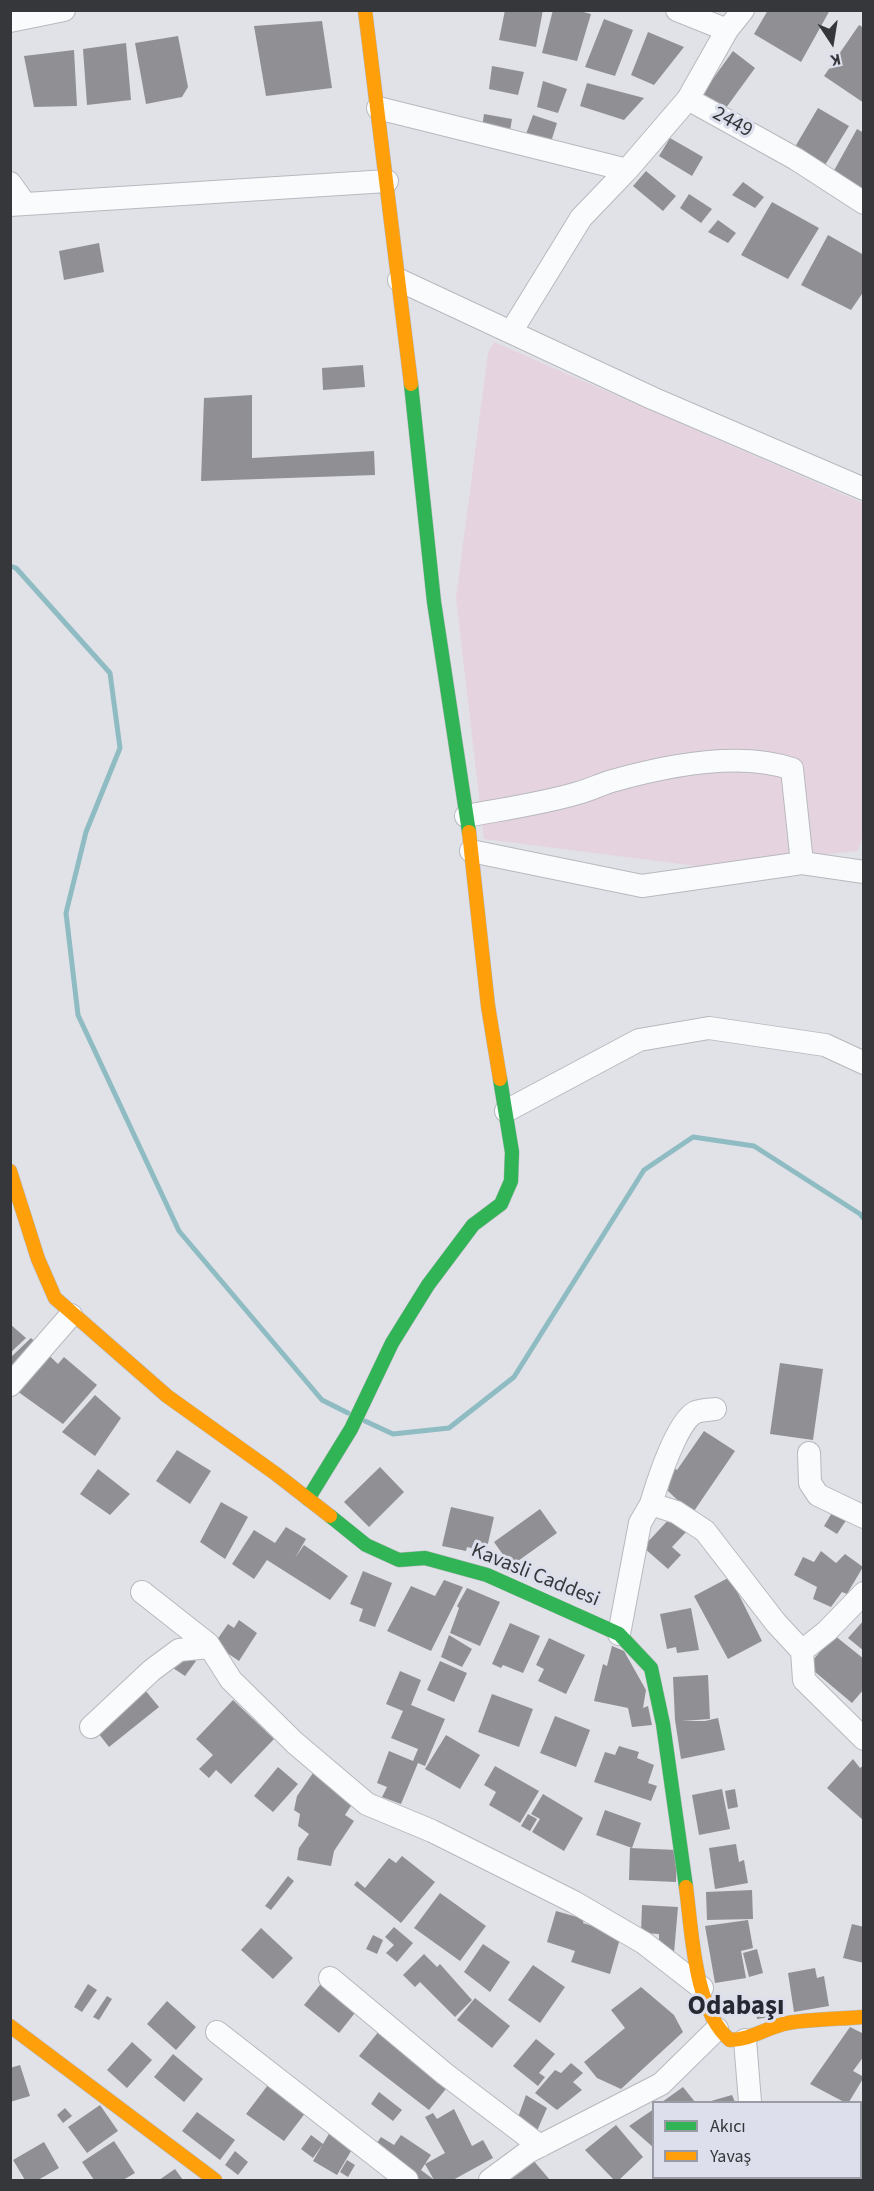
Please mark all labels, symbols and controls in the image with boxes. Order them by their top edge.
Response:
north arrow [802,12,862,72]
text: K [829,48,843,71]
street label: 2449 [708,102,756,144]
street label: Kavasli Caddesi [467,1539,603,1613]
district label: Odabaşı [687,1992,785,2024]
legend [652,2101,862,2179]
text: Akıcı [710,2114,746,2139]
text: Yavaş [710,2144,751,2169]

